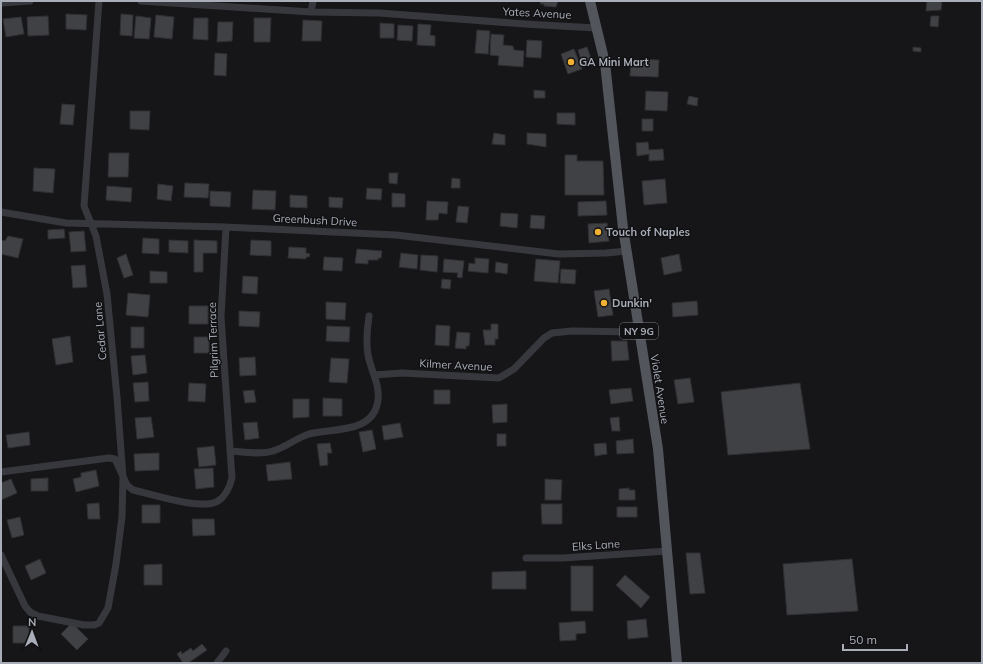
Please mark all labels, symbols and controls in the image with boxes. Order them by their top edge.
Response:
street label: Yates Avenue [501,4,572,22]
place label: GA Mini Mart [579,55,649,69]
marker: GA Mini Mart [566,57,576,67]
street label: Greenbush Drive [272,211,358,229]
place label: Touch of Naples [606,225,691,239]
marker: Touch of Naples [593,227,603,237]
place label: Dunkin' [612,296,652,310]
marker: Dunkin' [599,298,609,308]
street label: Cedar Lane [90,301,110,361]
street label: Pilgrim Terrace [205,302,221,378]
road number: NY 9G [620,323,658,339]
street label: Violet Avenue [648,353,672,425]
street label: Kilmer Avenue [419,356,493,374]
street label: Elks Lane [572,536,620,554]
north arrow [12,612,52,652]
text: N [28,615,36,629]
scale bar [843,626,907,652]
text: 50 m [849,632,877,647]

